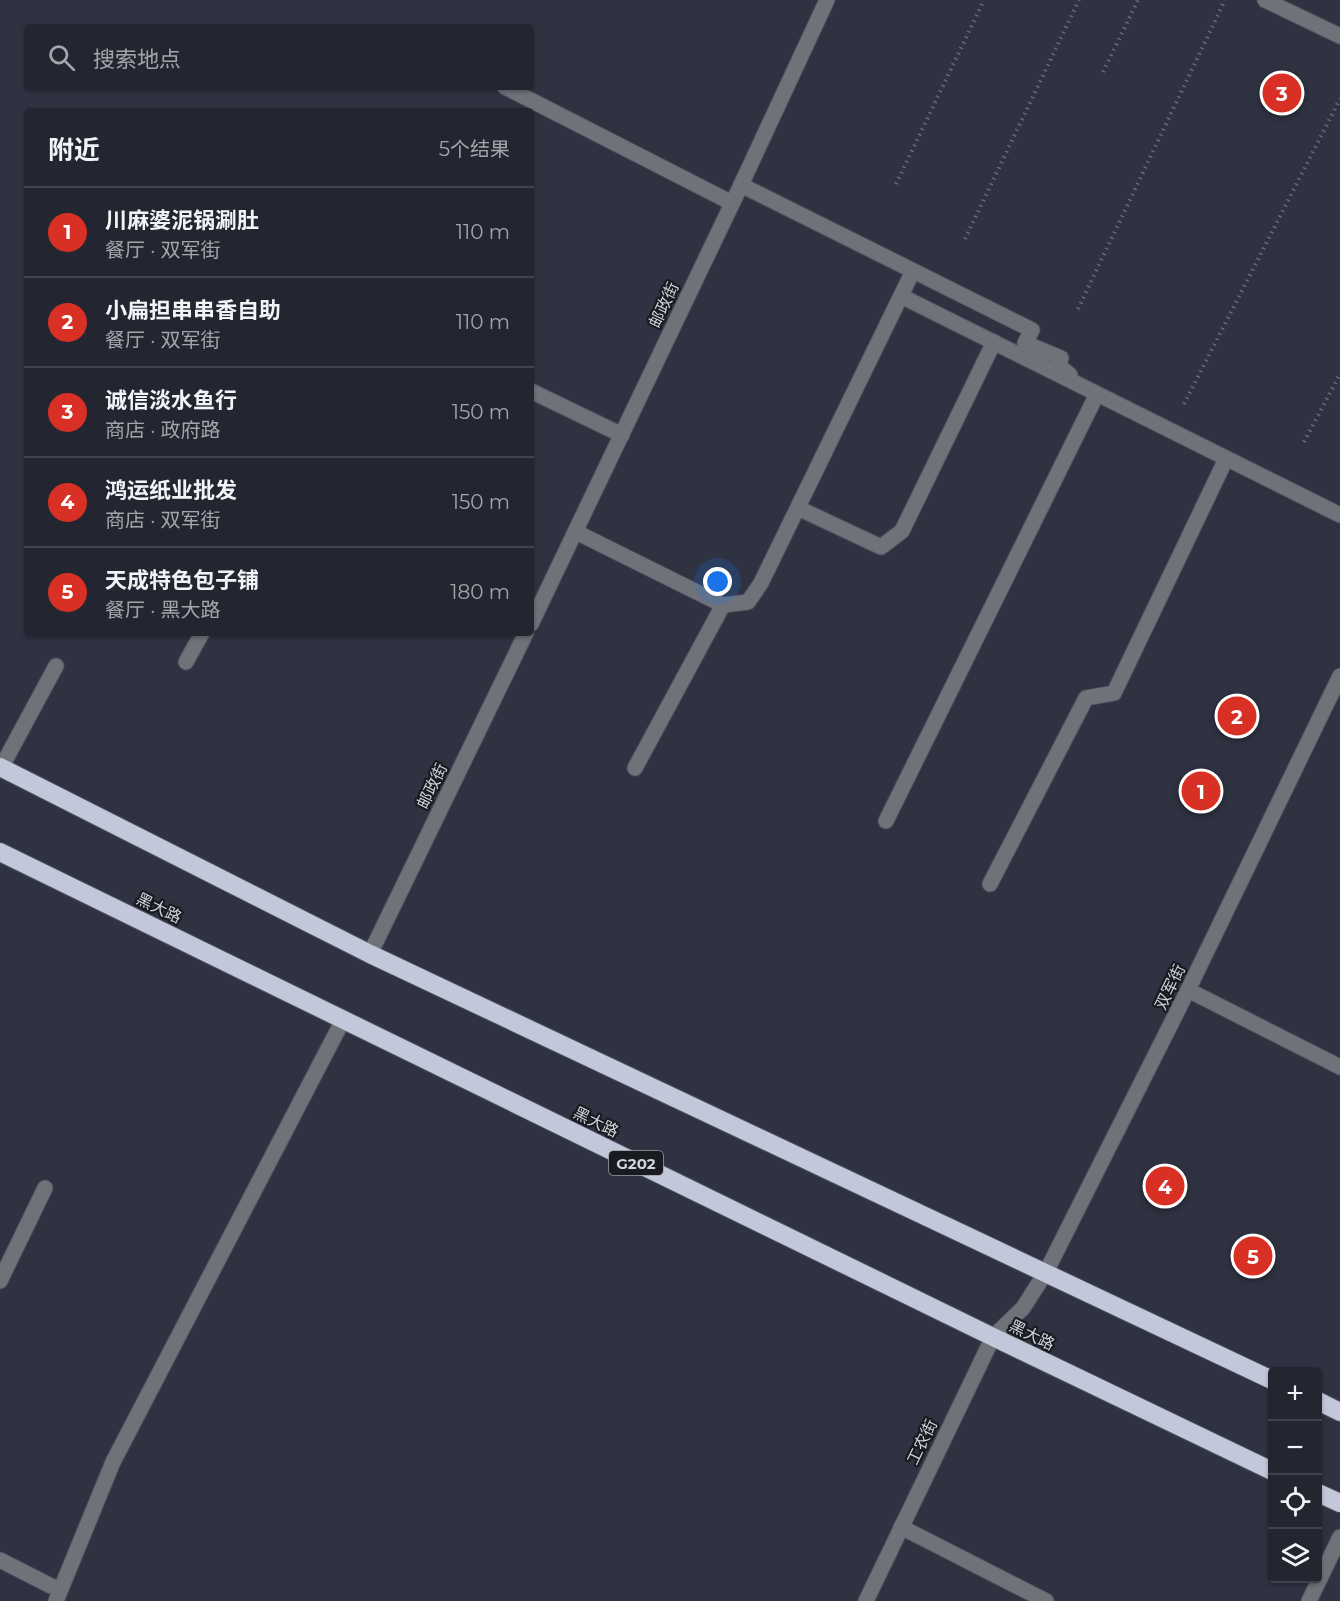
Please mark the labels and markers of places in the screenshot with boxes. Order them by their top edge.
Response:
pin: 3 [1262,70,1302,116]
pin: 2 [1218,694,1256,738]
pin: 1 [1182,768,1220,814]
pin: 4 [1146,1164,1184,1208]
pin: 5 [1234,1234,1272,1278]

